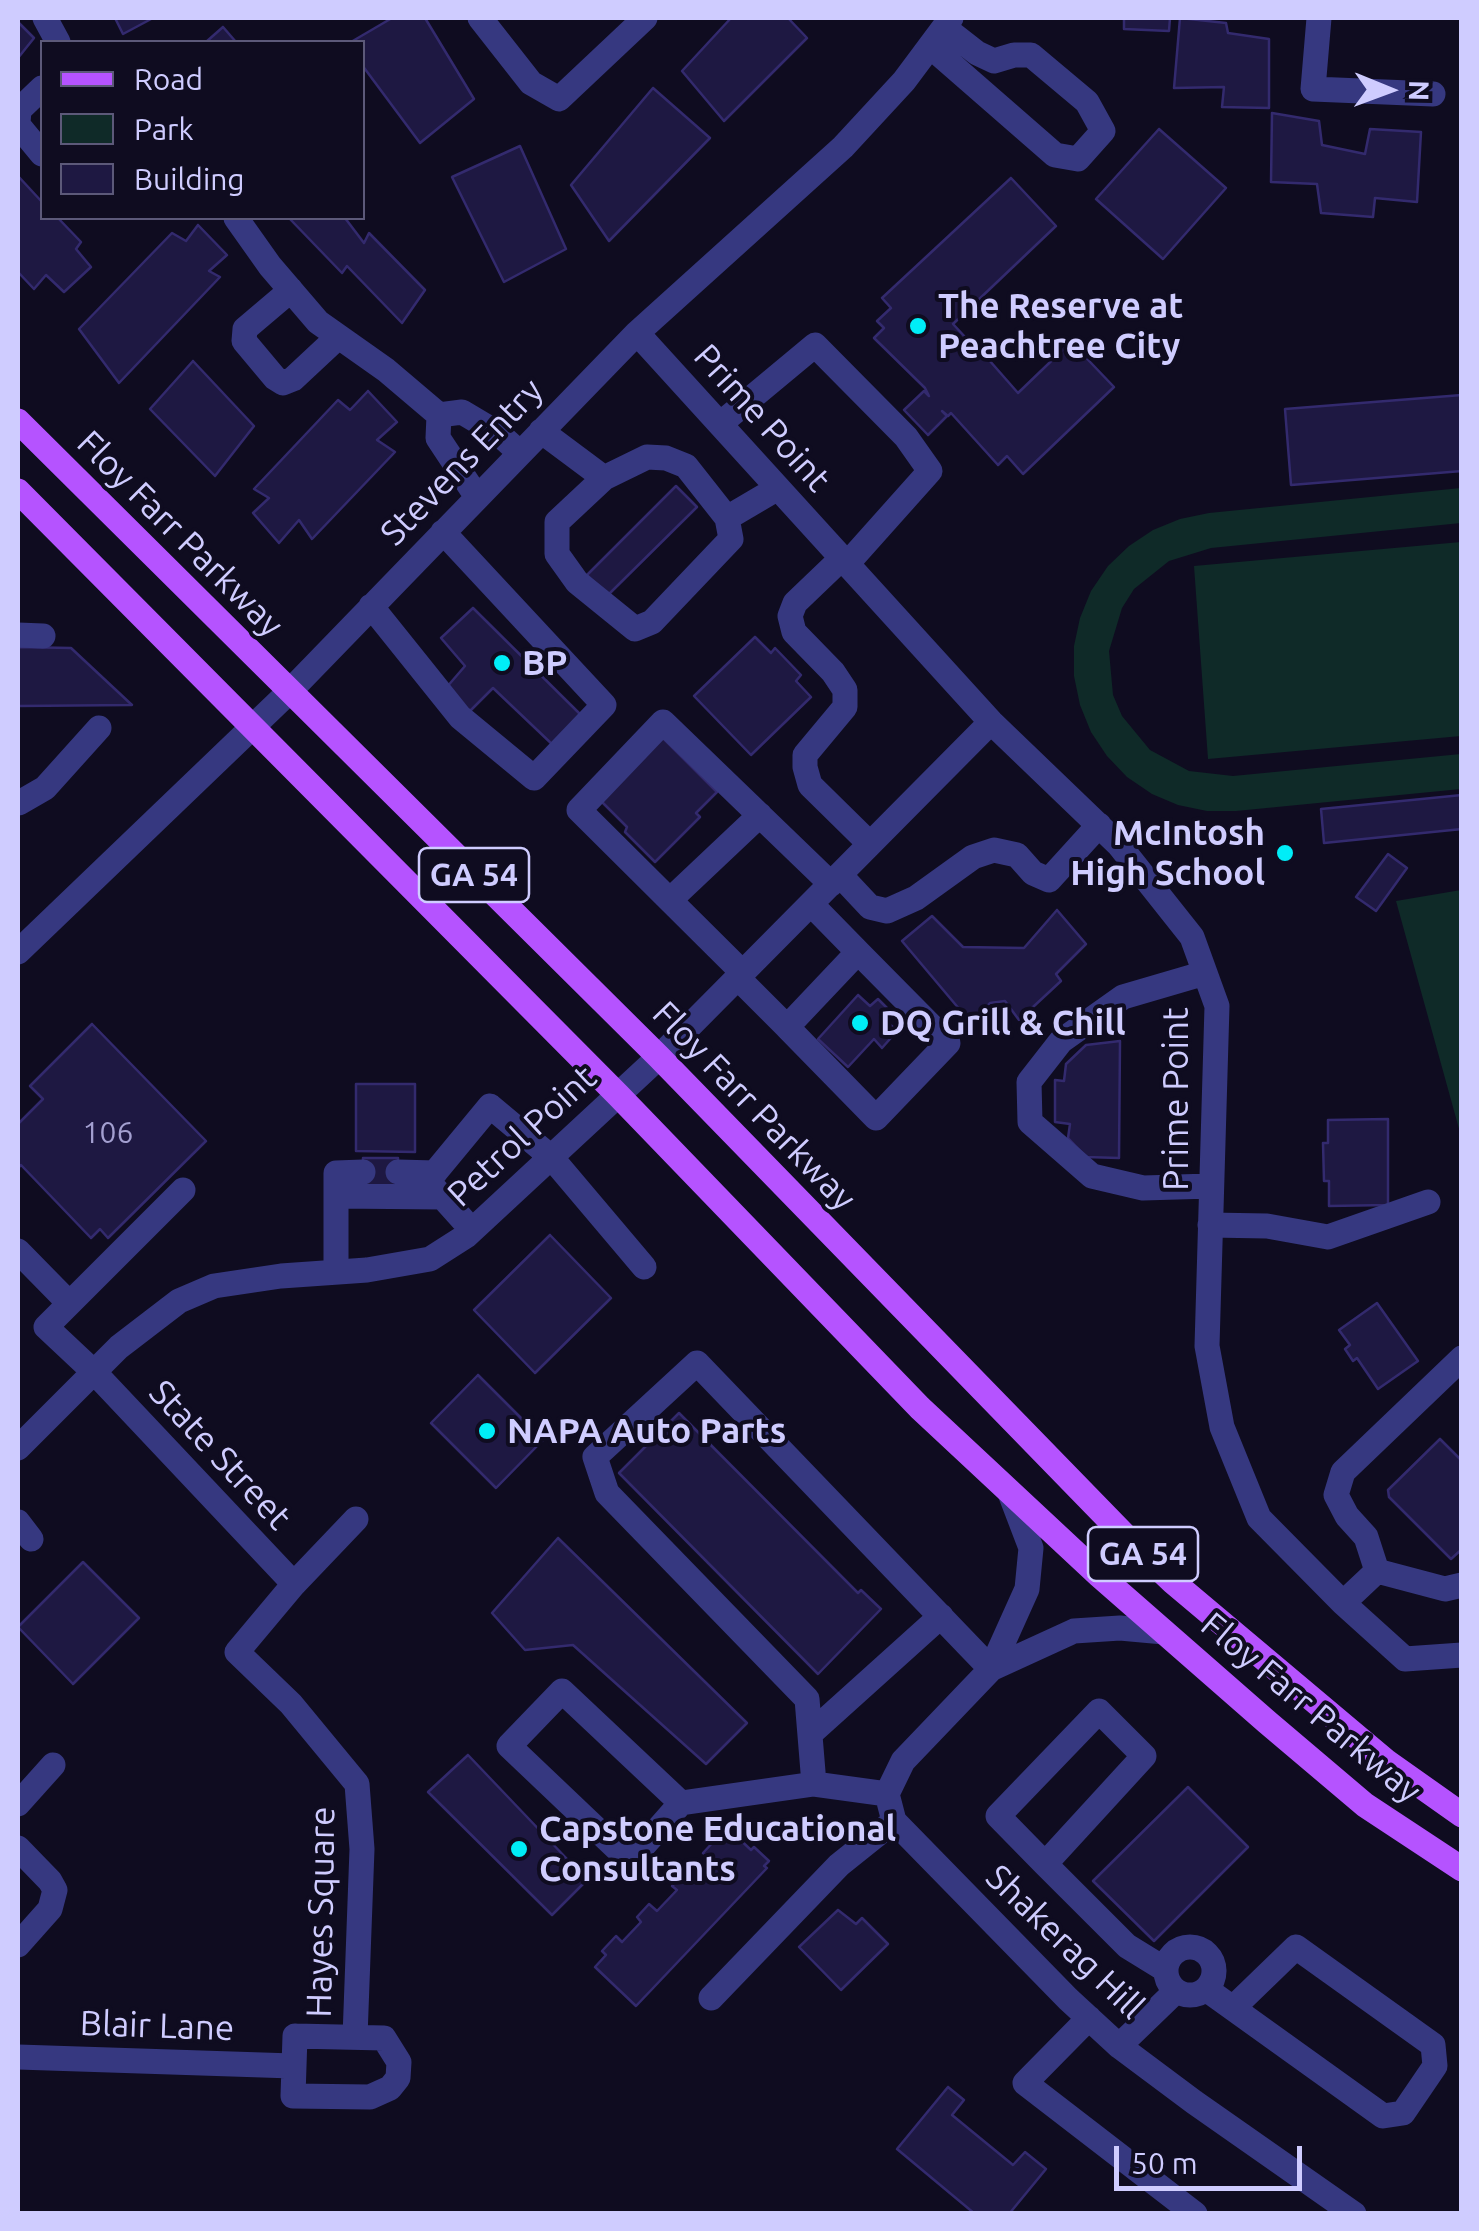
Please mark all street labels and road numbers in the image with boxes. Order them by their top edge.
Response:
street label: Prime Point [685,336,839,500]
street label: Stevens Entry [372,370,552,554]
street label: Floy Farr Parkway [68,422,292,646]
road number: GA 54 [419,848,529,902]
street label: Floy Farr Parkway [644,993,864,1219]
street label: Prime Point [1155,1007,1197,1191]
street label: Petrol Point [439,1057,605,1215]
street label: State Street [140,1372,300,1538]
road number: GA 54 [1088,1527,1198,1581]
street label: Floy Farr Parkway [1193,1604,1429,1812]
street label: Hayes Square [298,1806,344,2018]
street label: Shakerag Hill [977,1856,1153,2028]
street label: Blair Lane [79,2002,235,2050]

